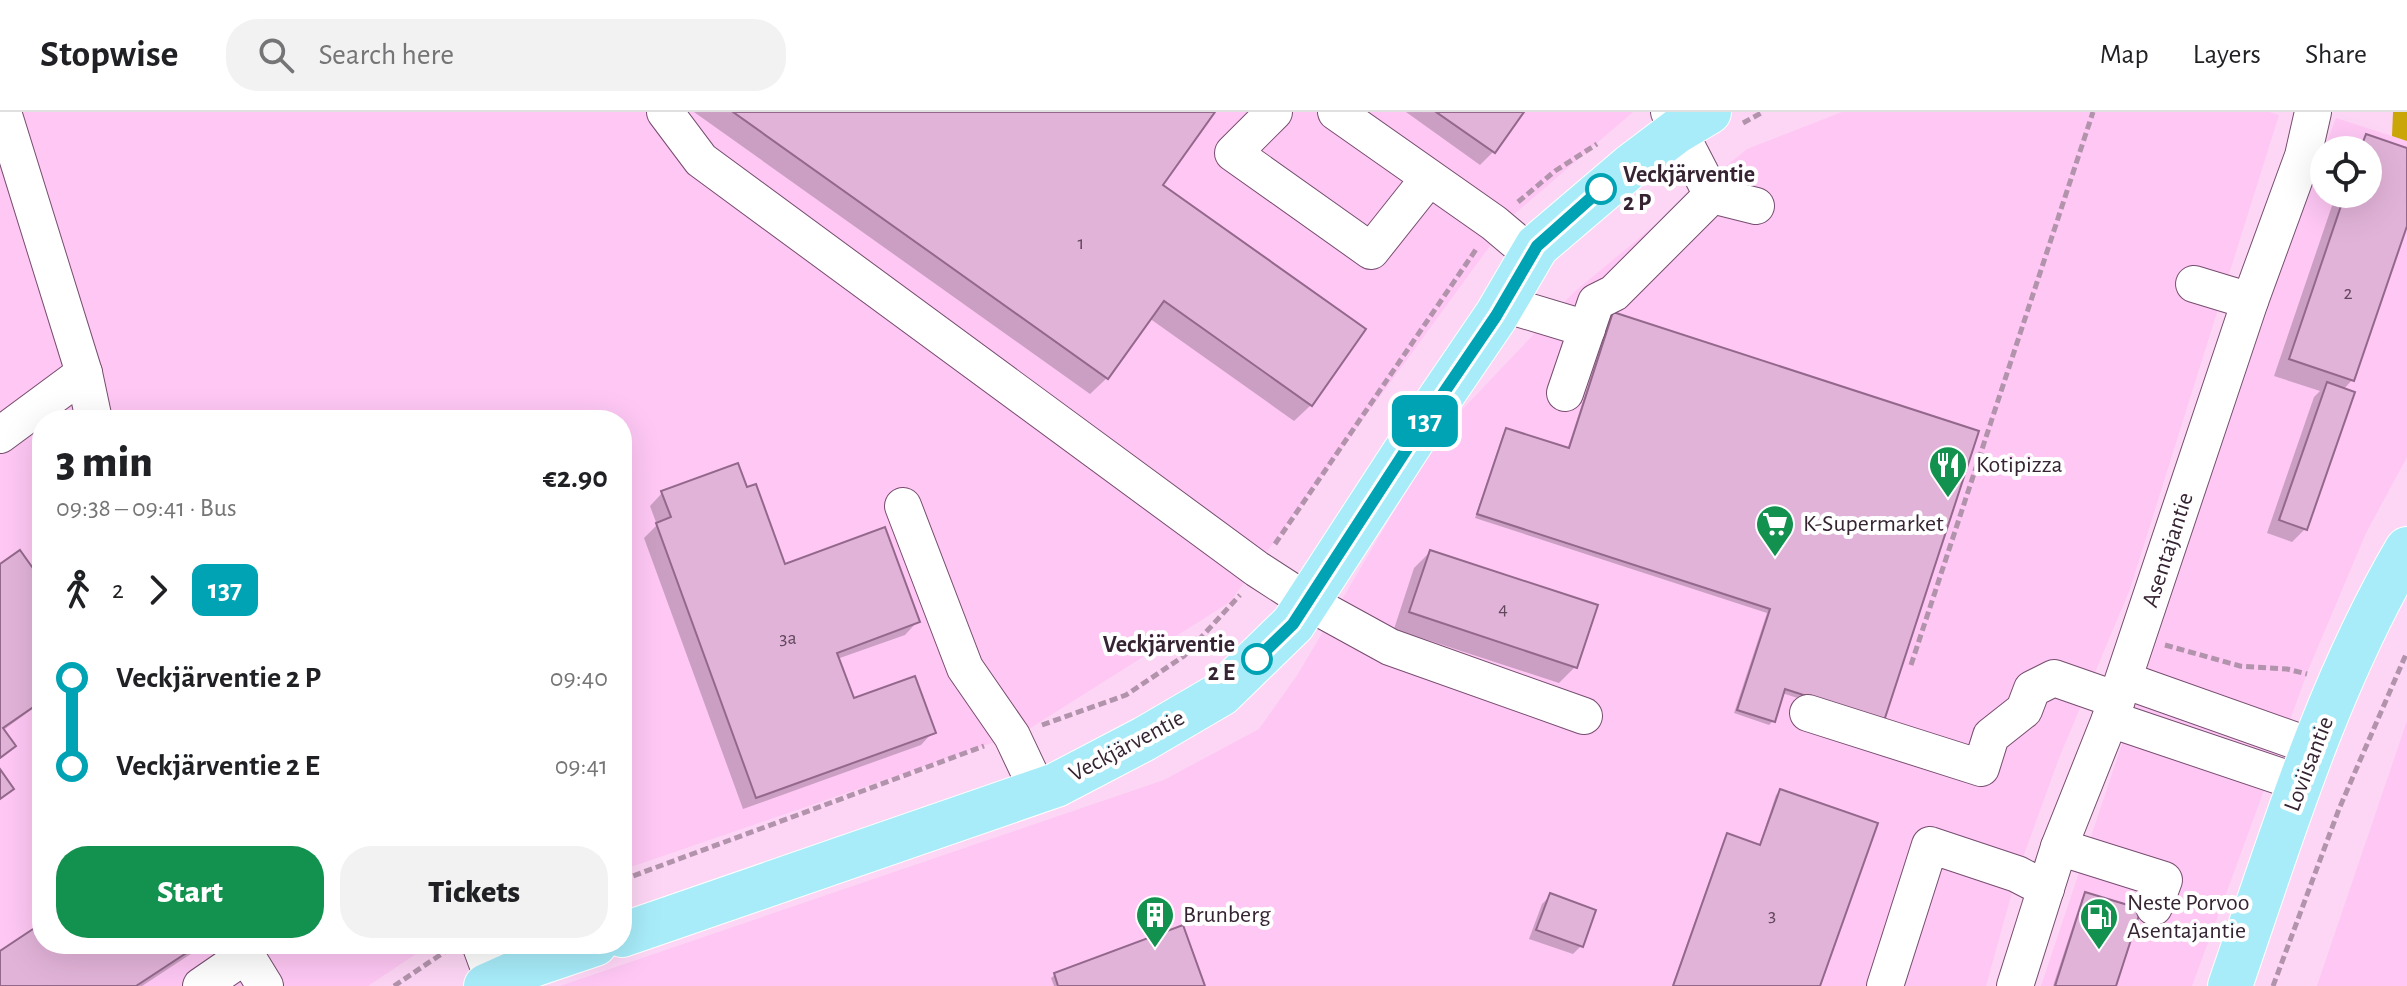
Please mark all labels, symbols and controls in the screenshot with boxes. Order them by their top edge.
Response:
search box [226,19,786,91]
icon: search [254,33,298,77]
text: Stopwise [40,36,178,74]
text: Search here [318,40,454,70]
text: Map [2100,41,2149,69]
text: Layers [2193,41,2261,69]
text: Share [2305,41,2367,69]
map controls [2310,136,2382,208]
button: locate [2310,136,2382,208]
place label: Veckjärventie 2 P [1623,163,1755,215]
marker: Veckjärventie 2 P [1586,174,1616,204]
house number: 1 [1078,233,1084,253]
house number: 2 [2343,283,2353,303]
line badge: 137 [1379,395,1471,447]
text: 137 [1408,407,1442,435]
text: 3 min [56,441,153,485]
restaurant icon: Kotipizza [1927,444,1969,499]
place label: Kotipizza [1976,453,2063,477]
text: €2.90 [543,463,608,493]
street label: Asentajantie [2138,490,2198,610]
text: 09:38 – 09:41 · Bus [56,495,237,521]
supermarket icon: K-Supermarket [1754,503,1796,558]
place label: K-Supermarket [1803,512,1944,536]
icon: walk [56,568,100,612]
icon: forward [136,568,180,612]
text: 137 [208,576,242,604]
text: 2 [112,577,124,603]
house number: 4 [1498,599,1508,619]
house number: 3a [779,628,797,648]
place label: Veckjärventie 2 E [1103,633,1235,685]
marker: Veckjärventie 2 E [1242,644,1272,674]
text: Veckjärventie 2 P [116,663,321,693]
text: 09:40 [550,665,608,691]
street label: Veckjärventie [1065,706,1189,786]
street label: Loviisantie [2280,713,2338,815]
text: Veckjärventie 2 E [116,751,320,781]
text: 09:41 [555,753,608,779]
button: Start [56,846,324,938]
button: Tickets [340,846,608,938]
place label: Neste Porvoo Asentajantie [2127,891,2250,943]
building icon: Brunberg [1134,894,1176,949]
fuel station icon: Neste Porvoo Asentajantie [2078,896,2120,951]
place label: Brunberg [1183,903,1271,927]
house number: 3 [1768,905,1776,925]

